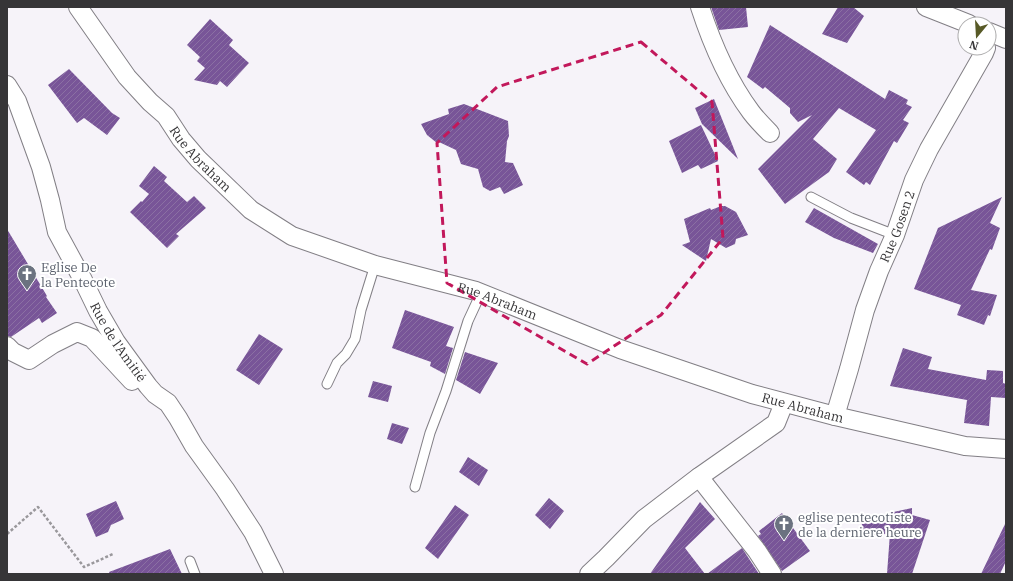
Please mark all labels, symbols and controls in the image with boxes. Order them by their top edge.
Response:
north arrow [957,16,997,56]
text: N [967,37,980,54]
street label: Rue Abraham [166,123,235,196]
street label: Rue Gosen 2 [876,188,919,265]
place label: Eglise De la Pentecote [41,259,115,291]
church icon: Eglise De la Pentecote [16,263,38,291]
street label: Rue Abraham [456,279,540,324]
street label: Rue de l'Amitié [86,300,150,385]
street label: Rue Abraham [760,389,845,427]
place label: eglise pentecotiste de la derniere heure [798,509,922,541]
church icon: eglise pentecotiste de la derniere heure [773,513,795,541]

